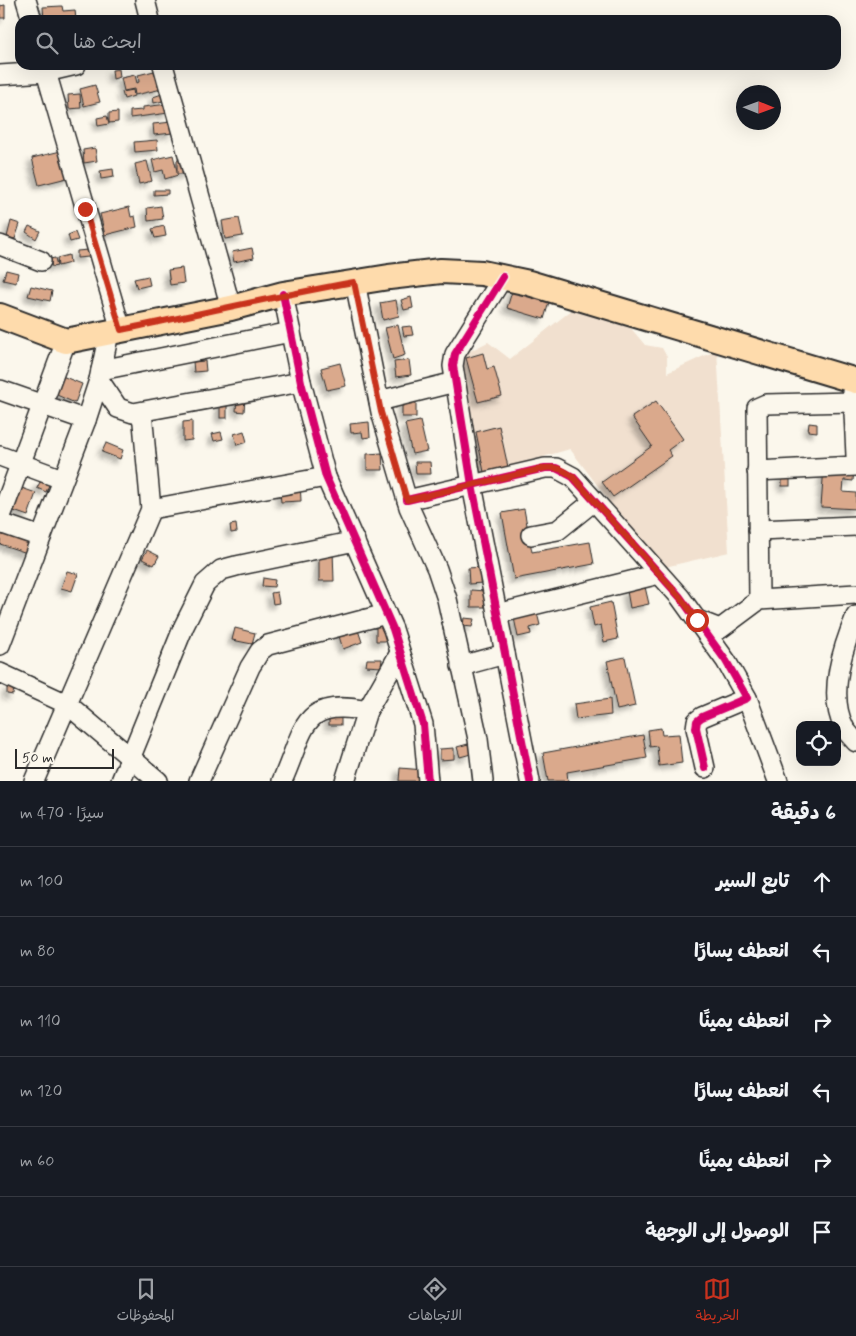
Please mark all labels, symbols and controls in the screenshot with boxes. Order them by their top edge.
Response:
search box [15,15,841,70]
icon: search [33,29,61,57]
text: ابحث هنا [73,30,142,55]
north arrow [736,85,781,130]
route end [74,198,97,221]
route start [686,609,709,632]
map controls [796,721,841,766]
button: locate [796,721,841,766]
scale bar [15,746,114,769]
text: 50 m [22,749,53,767]
text: 6 دقيقة [771,799,836,827]
text: سيرًا · 470 m [20,803,104,824]
icon: ahead [808,868,836,896]
text: تابع السير [716,869,789,894]
text: 100 m [20,871,63,892]
icon: left [808,938,836,966]
text: انعطف يسارًا [694,939,789,964]
text: 80 m [20,941,55,962]
icon: right [808,1008,836,1036]
text: انعطف يمينًا [699,1009,789,1034]
text: 110 m [20,1011,61,1032]
icon: left [808,1078,836,1106]
text: انعطف يسارًا [694,1079,789,1104]
text: 120 m [20,1081,62,1102]
icon: right [808,1148,836,1176]
text: انعطف يمينًا [699,1149,789,1174]
text: 60 m [20,1151,54,1172]
icon: arrive [808,1218,836,1246]
text: الوصول إلى الوجهة [645,1219,789,1244]
tab: المحفوظات [117,1275,174,1328]
tab: الاتجاهات [408,1275,462,1328]
tab: الخريطة [696,1275,739,1328]

